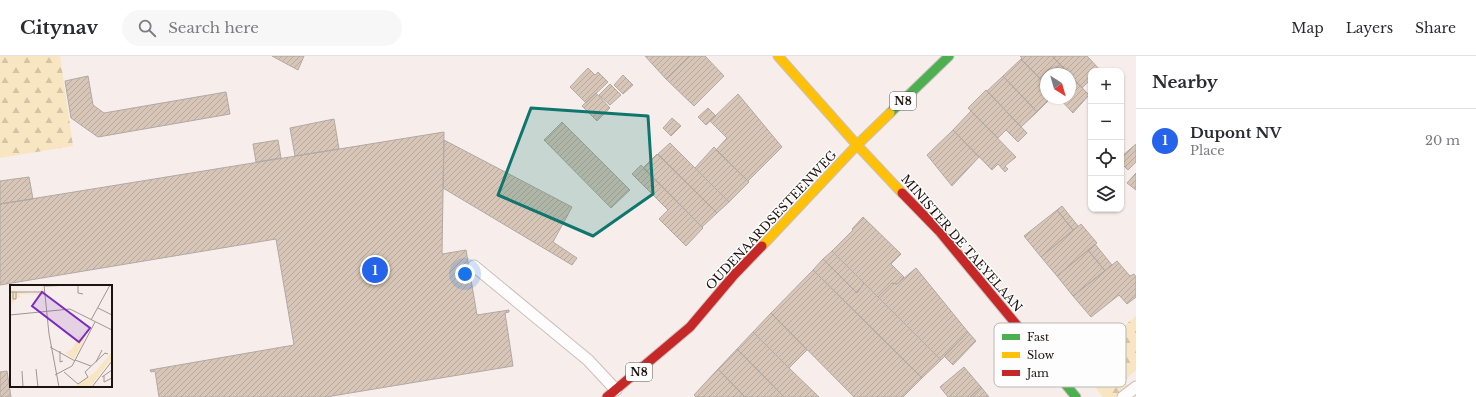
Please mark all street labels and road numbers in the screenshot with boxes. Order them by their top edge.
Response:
road number: N8 [890,92,916,110]
street label: OUDENAARDSESTEENWEG [702,147,840,293]
street label: MINISTER DE TAEYELAAN [898,171,1026,315]
road number: N8 [626,363,652,381]

